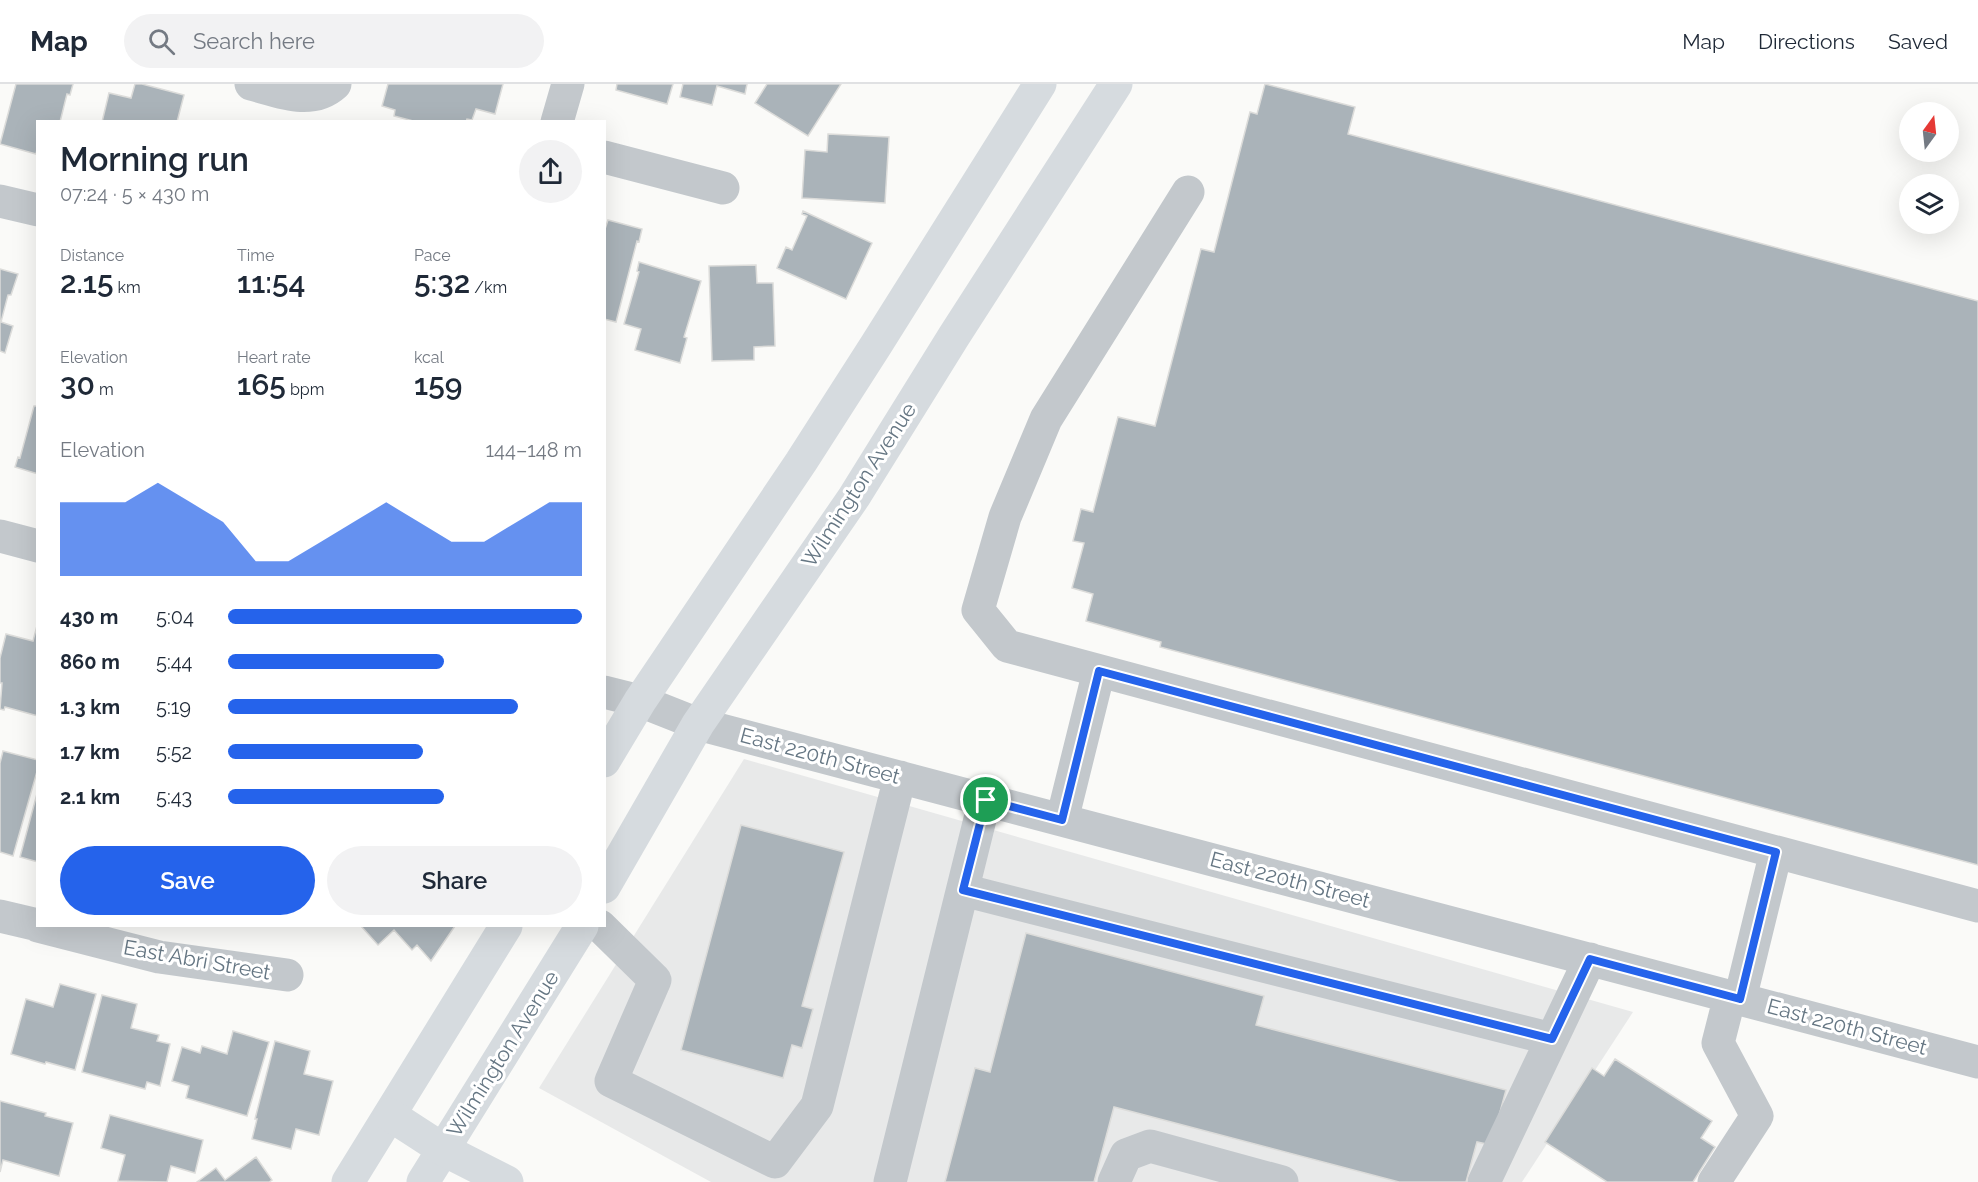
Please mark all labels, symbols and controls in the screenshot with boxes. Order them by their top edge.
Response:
search box [124,14,544,68]
text: Map [30,25,88,58]
icon: search [145,25,178,58]
text: Search here [193,28,315,54]
text: Map [1682,29,1725,54]
text: Directions [1758,29,1855,54]
text: Saved [1888,29,1948,54]
north arrow [1899,102,1959,162]
map controls [1899,102,1959,234]
text: Morning run [60,140,249,179]
button: share [519,140,582,203]
button: layers [1899,174,1959,234]
text: 07:24 · 5 × 430 m [60,182,209,206]
text: Distance [60,246,124,265]
text: Time [237,246,274,265]
text: Pace [414,246,451,265]
text: 2.15 [60,265,114,300]
text: 11:54 [237,265,305,300]
text: 5:32 [414,265,470,300]
text: km [114,278,141,297]
text: /km [470,278,507,297]
text: Elevation [60,348,128,367]
text: Heart rate [237,348,311,367]
text: kcal [414,348,444,367]
text: 30 [60,367,95,402]
text: 165 [237,367,286,402]
text: 159 [414,367,462,402]
text: m [95,380,114,399]
text: bpm [286,380,324,399]
street label: Wilmington Avenue [796,398,921,572]
text: Elevation [60,438,145,462]
text: 144–148 m [486,438,582,462]
text: 430 m [60,605,118,629]
text: 5:04 [156,605,194,629]
text: 860 m [60,650,120,674]
text: 5:44 [156,650,193,674]
text: 1.3 km [60,695,120,719]
text: 5:19 [156,695,191,719]
street label: East 220th Street [738,722,903,789]
text: 1.7 km [60,740,120,764]
text: 5:52 [156,740,192,764]
pin [960,774,1011,825]
icon: arrive [969,783,1002,816]
text: 2.1 km [60,785,120,809]
text: 5:43 [156,785,192,809]
button: Save [60,846,315,915]
button: Share [327,846,582,915]
street label: East 220th Street [1208,846,1373,913]
street label: East Abri Street [122,934,272,985]
street label: Wilmington Avenue [441,966,564,1141]
street label: East 220th Street [1765,993,1930,1060]

